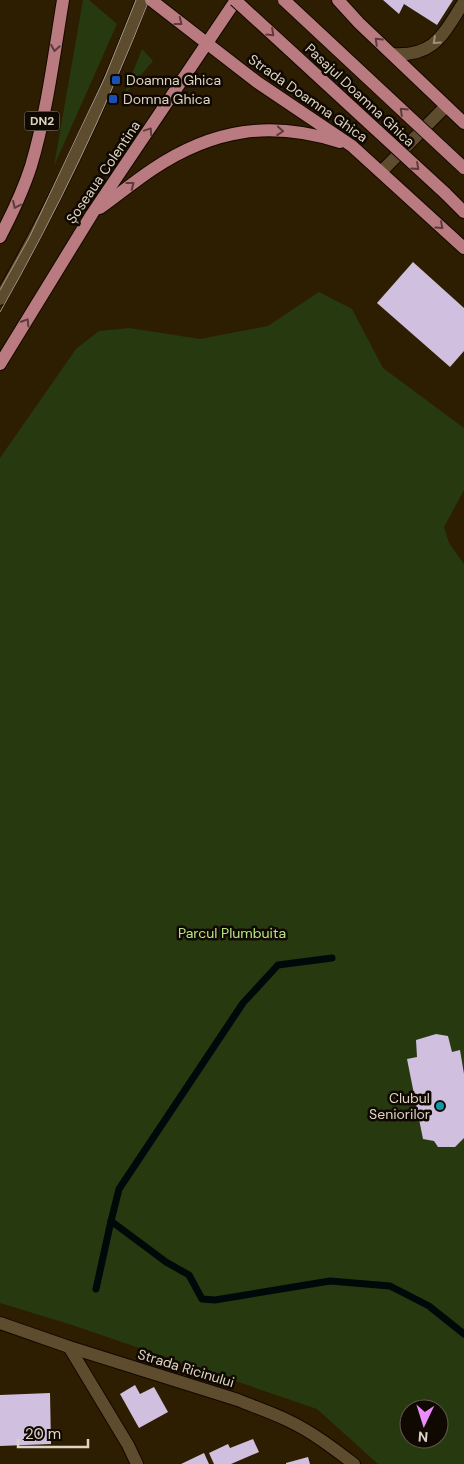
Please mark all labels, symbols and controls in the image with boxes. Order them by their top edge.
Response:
one-way arrow [173,17,182,25]
one-way arrow [265,27,274,36]
one-way arrow [433,35,442,44]
one-way arrow [375,38,384,47]
street label: Pasajul Doamna Ghica [301,40,419,150]
one-way arrow [51,44,61,52]
street label: Strada Doamna Ghica [245,50,371,146]
place label: Doamna Ghica [126,71,221,89]
marker: Doamna Ghica [110,74,122,86]
place label: Domna Ghica [123,90,210,108]
marker: Domna Ghica [107,93,119,105]
one-way arrow [399,108,408,117]
road number: DN2 [24,112,60,130]
street label: Șoseaua Colentina [62,117,144,227]
one-way arrow [276,125,284,136]
one-way arrow [143,127,152,136]
one-way arrow [411,161,420,170]
one-way arrow [125,182,135,191]
one-way arrow [11,200,22,209]
one-way arrow [435,220,444,229]
one-way arrow [19,319,29,328]
park label: Parcul Plumbuita [178,924,286,942]
place label: Clubul Seniorilor [369,1089,430,1123]
marker: Clubul Seniorilor [434,1100,446,1112]
street label: Strada Ricinului [135,1345,237,1391]
north arrow [399,1399,449,1449]
scale bar [18,1416,88,1448]
text: 20 m [25,1424,61,1444]
text: N [417,1428,429,1446]

